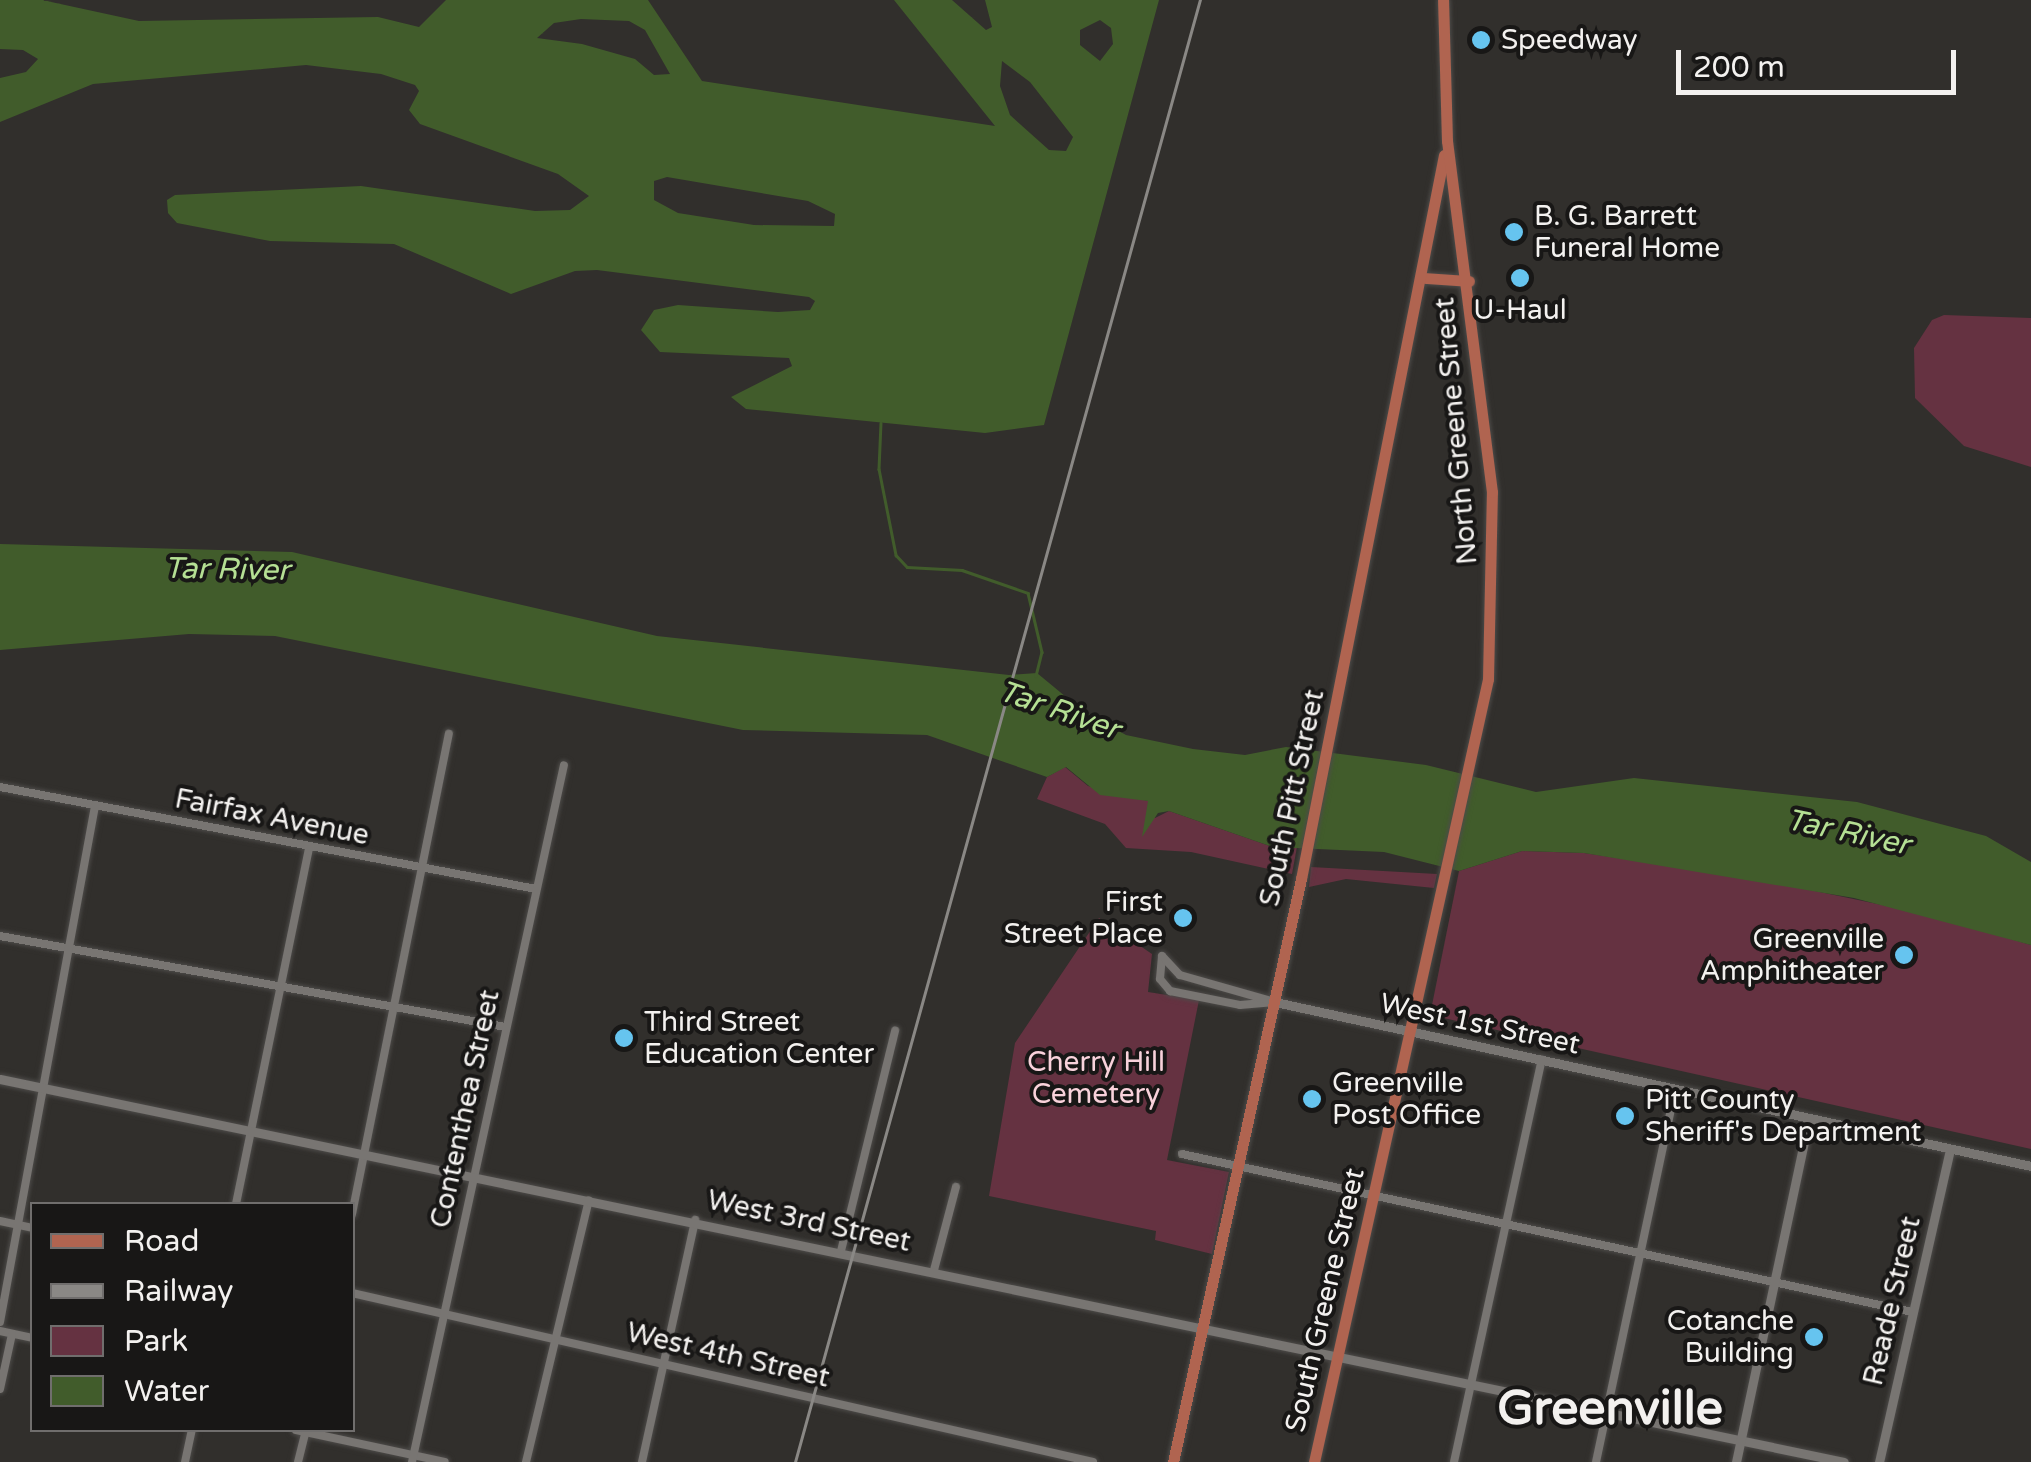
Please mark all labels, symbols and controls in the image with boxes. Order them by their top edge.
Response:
place label: Speedway [1501,23,1638,57]
marker: Speedway [1470,29,1492,51]
scale bar [1681,30,1961,92]
text: 200 m [1693,49,1785,86]
place label: B. G. Barrett Funeral Home [1534,199,1720,265]
marker: B. G. Barrett Funeral Home [1503,221,1525,243]
marker: U-Haul [1509,267,1531,289]
place label: U-Haul [1473,293,1567,327]
street label: North Greene Street [1428,296,1484,566]
water label: Tar River [164,551,290,589]
water label: Tar River [994,674,1124,748]
street label: South Pitt Street [1253,687,1331,909]
street label: Fairfax Avenue [172,782,372,852]
water label: Tar River [1783,802,1913,864]
place label: First Street Place [1004,885,1163,951]
marker: First Street Place [1172,907,1194,929]
place label: Greenville Amphitheater [1700,922,1884,988]
marker: Greenville Amphitheater [1893,944,1915,966]
street label: West 1st Street [1377,986,1583,1062]
street label: Contenthea Street [423,987,507,1231]
place label: Third Street Education Center [644,1005,874,1071]
marker: Third Street Education Center [613,1027,635,1049]
park label: Cherry Hill Cemetery [1027,1045,1165,1111]
place label: Greenville Post Office [1332,1066,1481,1132]
place label: Pitt County Sheriff's Department [1645,1083,1921,1149]
marker: Greenville Post Office [1301,1088,1323,1110]
marker: Pitt County Sheriff's Department [1614,1105,1636,1127]
street label: South Greene Street [1278,1165,1372,1435]
street label: West 3rd Street [704,1183,914,1259]
legend [30,1202,355,1432]
street label: Reade Street [1856,1213,1928,1389]
text: Road [124,1223,199,1260]
text: Railway [124,1273,233,1310]
place label: Cotanche Building [1667,1304,1794,1370]
street label: West 4th Street [623,1315,833,1395]
text: Park [124,1323,188,1360]
marker: Cotanche Building [1803,1326,1825,1348]
text: Water [124,1373,209,1410]
district label: Greenville [1497,1381,1723,1439]

